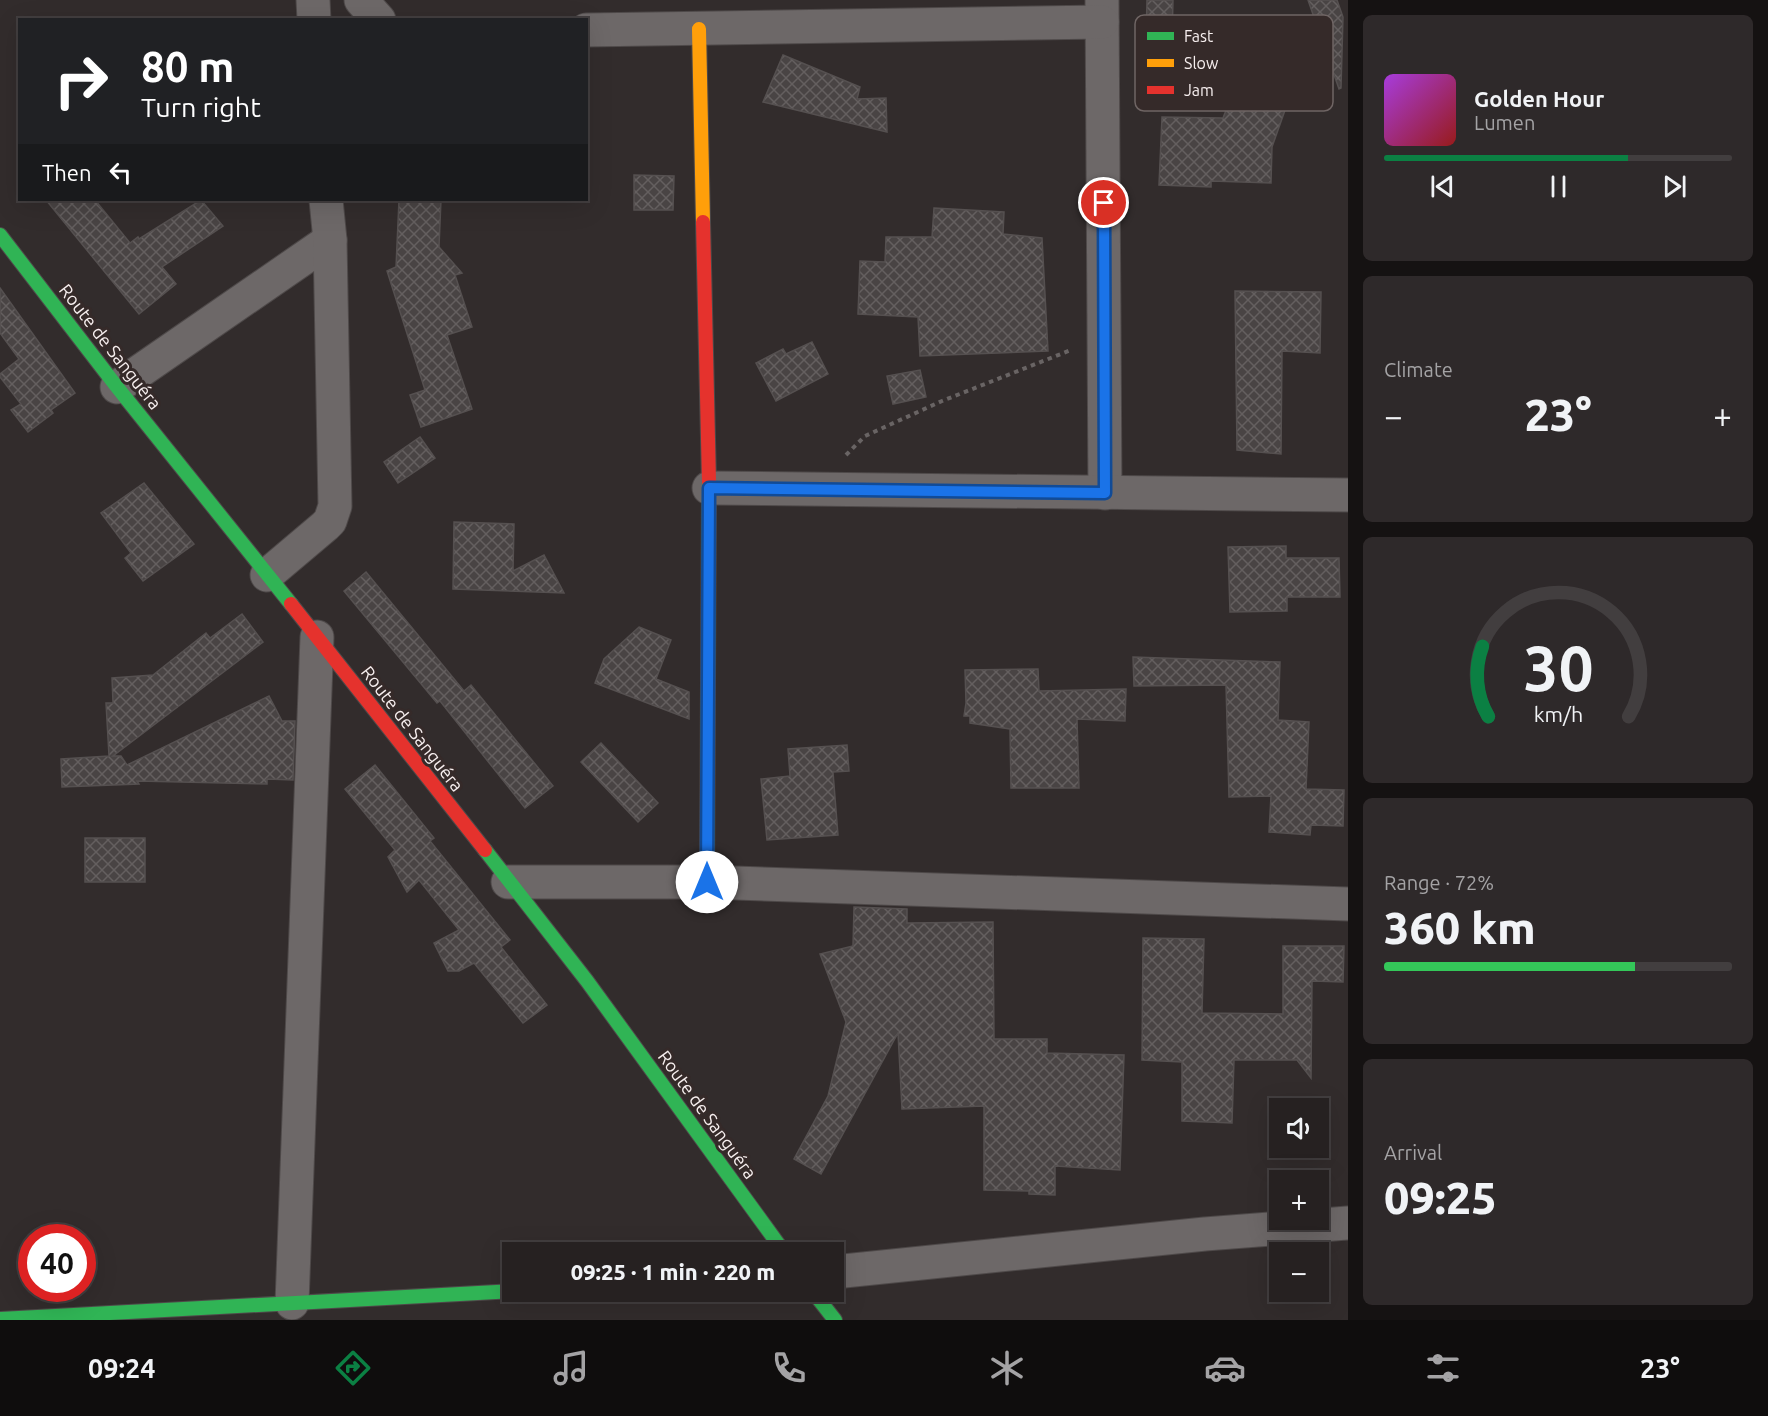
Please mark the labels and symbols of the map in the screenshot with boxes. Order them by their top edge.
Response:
legend [1135,15,1333,111]
text: Fast [1184,27,1214,45]
text: Slow [1184,54,1219,72]
text: Jam [1184,81,1214,99]
pin [1078,177,1129,228]
street label: Route de Sanguéra [56,280,166,413]
street label: Route de Sanguéra [358,662,468,795]
position arrow [675,850,739,914]
street label: Route de Sanguéra [655,1047,761,1182]
speed limit sign: 40 [18,1224,96,1302]

